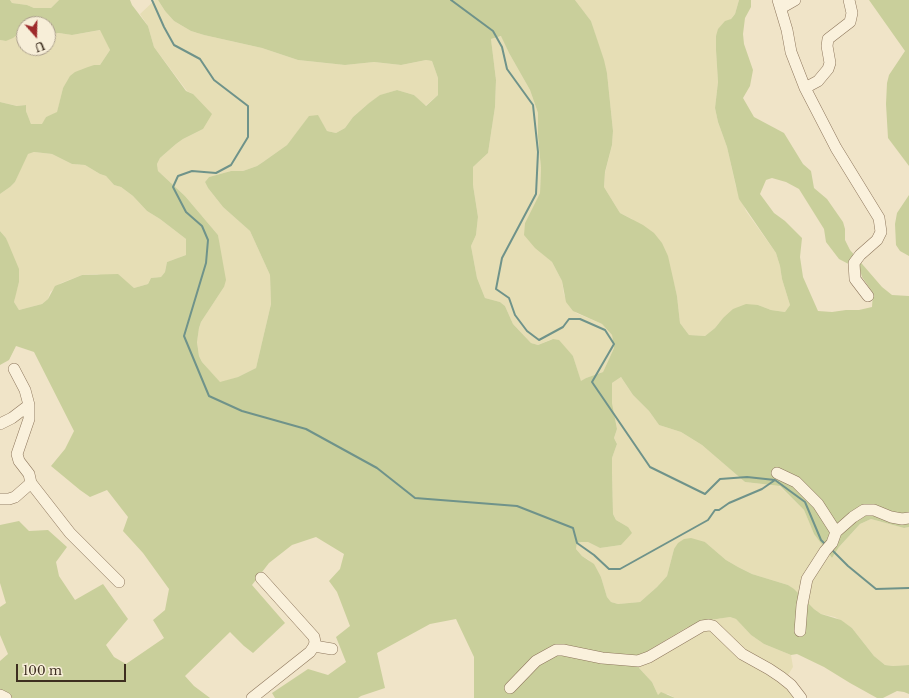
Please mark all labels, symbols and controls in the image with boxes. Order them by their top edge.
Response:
north arrow [16,16,56,56]
text: U [33,38,47,55]
scale bar [18,656,128,682]
text: 100 m [23,663,62,678]

